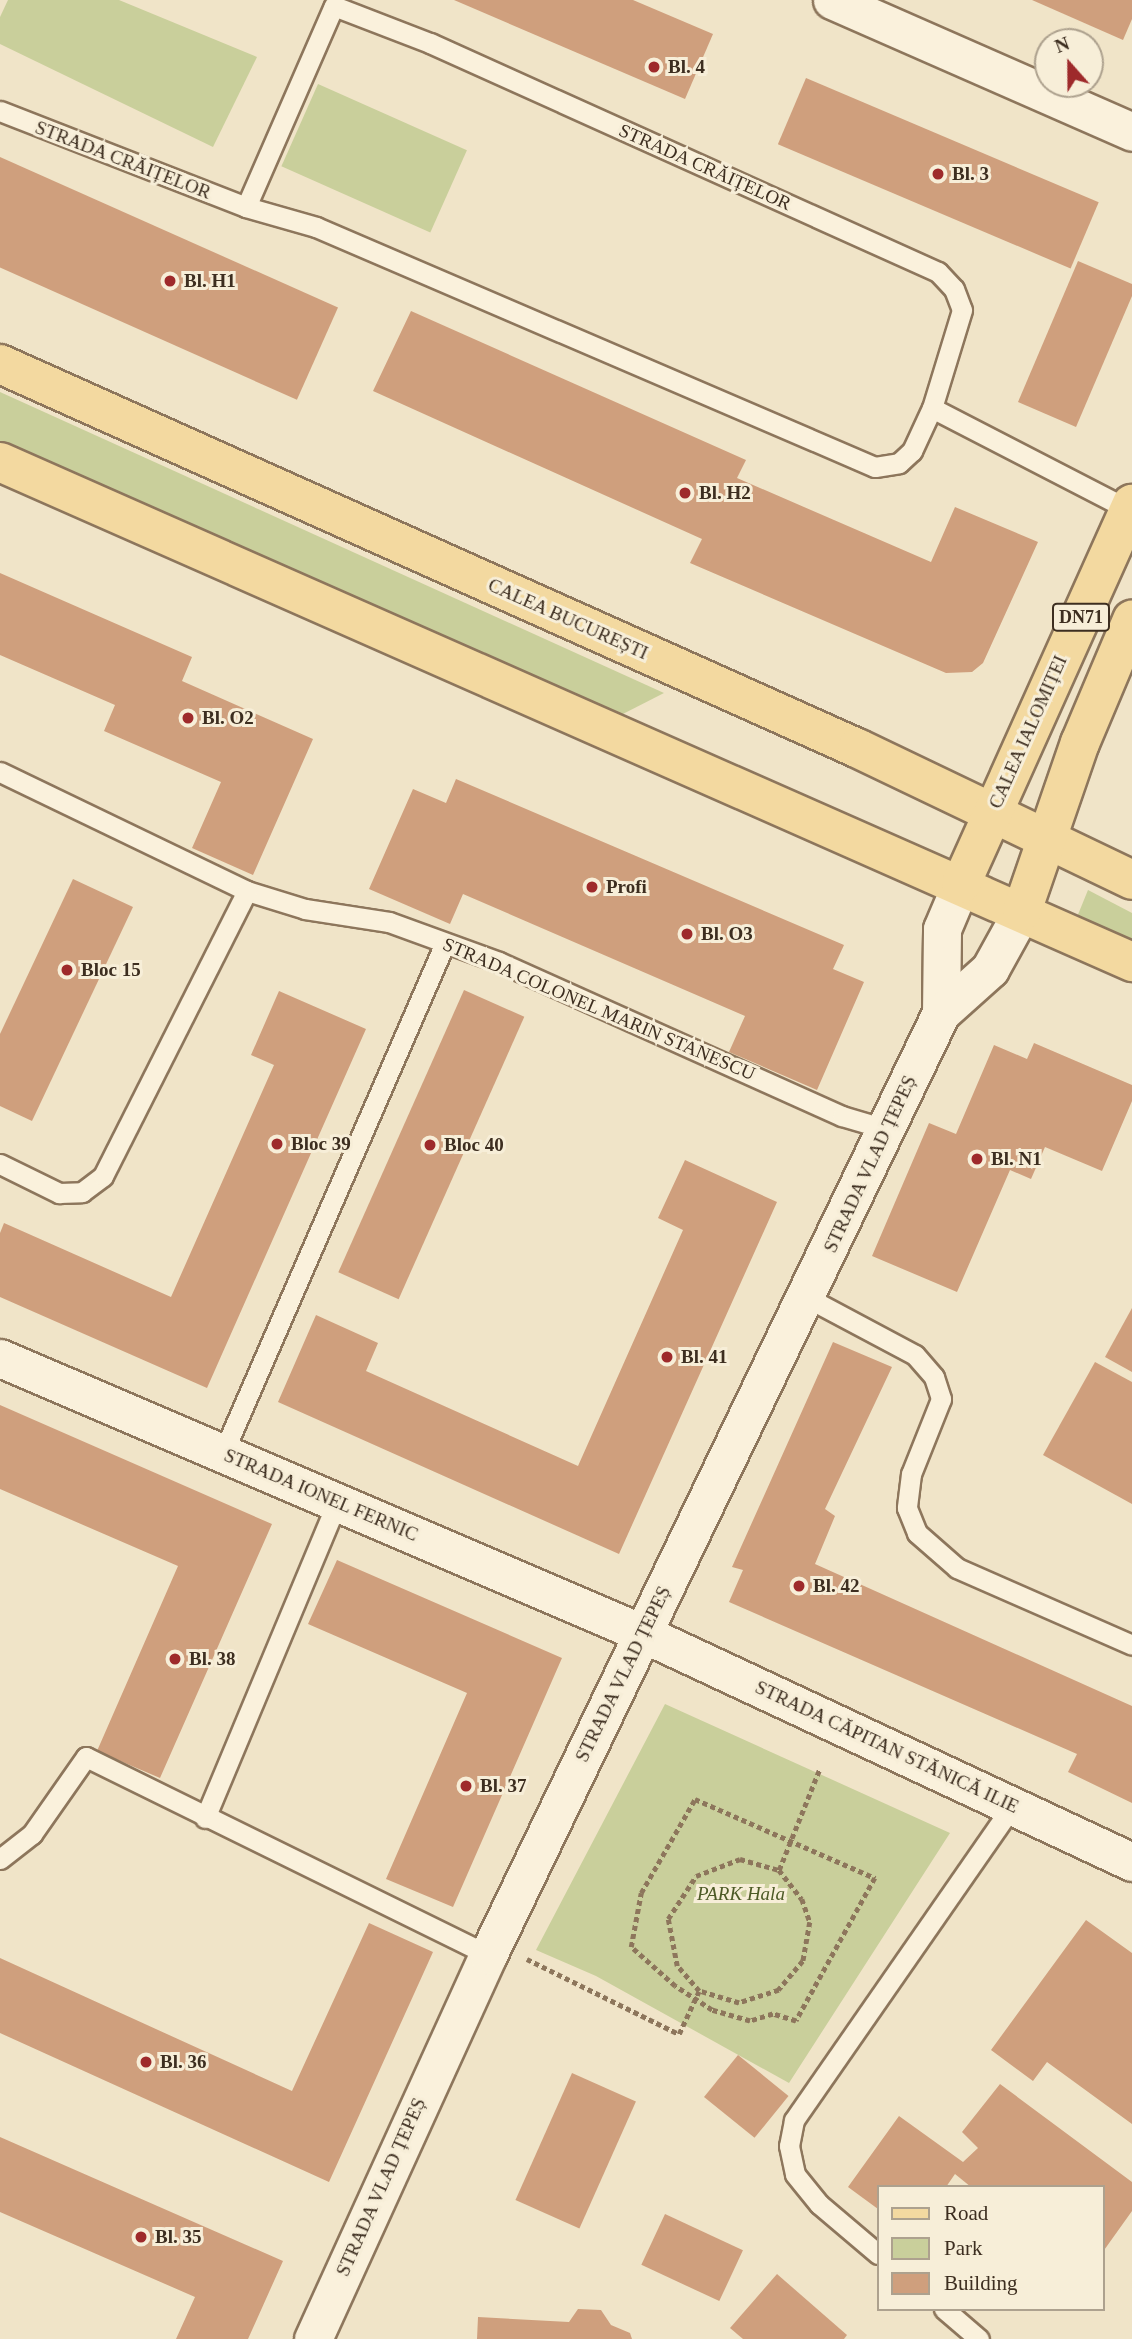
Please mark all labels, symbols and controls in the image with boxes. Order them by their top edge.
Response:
north arrow [1034,28,1104,98]
text: N [1052,33,1072,57]
place label: Bl. 4 [668,56,705,78]
marker: Bl. 4 [646,59,662,75]
street label: STRADA CRĂIȚELOR [31,116,215,204]
street label: STRADA CRĂIȚELOR [615,118,795,216]
place label: Bl. 3 [952,163,989,185]
marker: Bl. 3 [930,166,946,182]
place label: Bl. H1 [184,270,236,292]
marker: Bl. H1 [162,273,178,289]
place label: Bl. H2 [699,482,751,504]
marker: Bl. H2 [677,485,693,501]
street label: CALEA BUCUREȘTI [484,573,652,665]
road number: DN71 [1051,602,1111,632]
street label: CALEA IALOMIȚEI [984,651,1072,813]
place label: Bl. O2 [202,707,254,729]
marker: Bl. O2 [180,710,196,726]
place label: Profi [606,876,647,898]
marker: Profi [584,879,600,895]
place label: Bl. O3 [701,923,753,945]
marker: Bl. O3 [679,926,695,942]
street label: STRADA COLONEL MARIN STANESCU [439,932,759,1086]
place label: Bloc 15 [81,959,141,981]
marker: Bloc 15 [59,962,75,978]
street label: STRADA VLAD ȚEPEȘ [819,1071,921,1257]
place label: Bloc 39 [291,1133,351,1155]
place label: Bloc 40 [444,1134,504,1156]
marker: Bloc 39 [269,1136,285,1152]
marker: Bloc 40 [422,1137,438,1153]
place label: Bl. N1 [991,1148,1042,1170]
marker: Bl. N1 [969,1151,985,1167]
place label: Bl. 41 [681,1346,727,1368]
marker: Bl. 41 [659,1349,675,1365]
street label: STRADA IONEL FERNIC [220,1443,422,1547]
place label: Bl. 42 [813,1575,859,1597]
marker: Bl. 42 [791,1578,807,1594]
street label: STRADA VLAD ȚEPEȘ [570,1582,676,1766]
place label: Bl. 38 [189,1648,235,1670]
marker: Bl. 38 [167,1651,183,1667]
street label: STRADA CĂPITAN STĂNICĂ ILIE [751,1676,1023,1818]
place label: Bl. 37 [480,1775,526,1797]
marker: Bl. 37 [458,1778,474,1794]
park label: PARK Hala [697,1883,785,1905]
place label: Bl. 36 [160,2051,206,2073]
marker: Bl. 36 [138,2054,154,2070]
street label: STRADA VLAD ȚEPEȘ [331,2094,431,2280]
legend [876,2185,1104,2311]
text: Road [944,2201,988,2225]
place label: Bl. 35 [155,2226,201,2248]
marker: Bl. 35 [133,2229,149,2245]
text: Park [944,2236,983,2260]
text: Building [944,2271,1018,2295]

